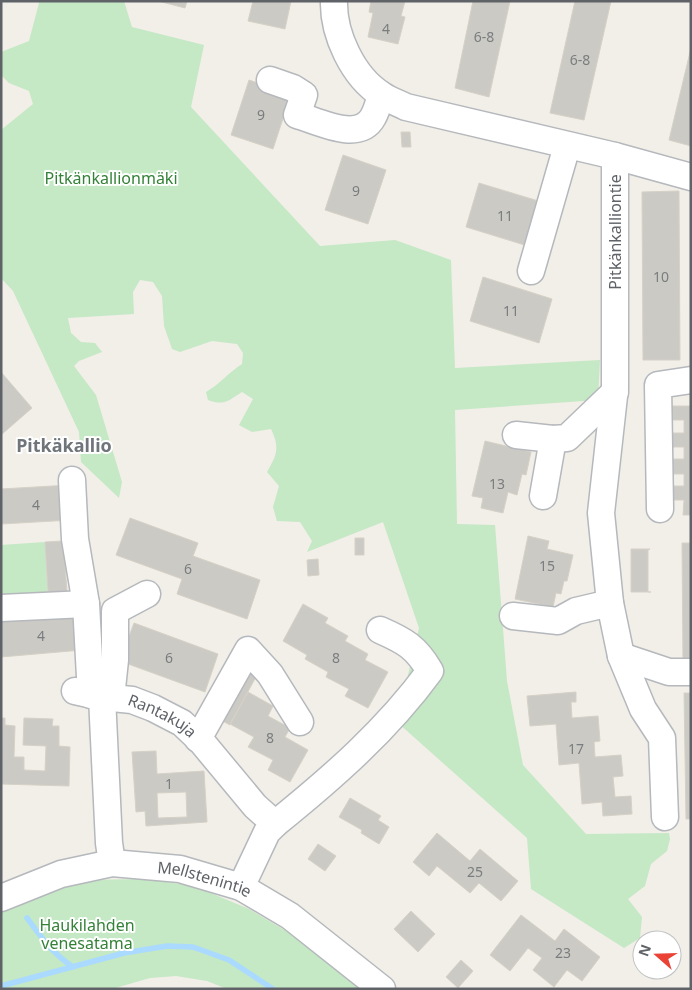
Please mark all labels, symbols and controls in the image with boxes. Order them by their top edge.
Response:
house number: 4 [382,19,390,38]
house number: 6-8 [474,27,494,46]
house number: 6-8 [570,50,590,69]
house number: 9 [257,105,265,124]
park label: Pitkänkallionmäki [44,167,178,189]
street label: Pitkänkalliontie [604,174,626,290]
house number: 9 [352,181,360,200]
house number: 11 [497,206,513,225]
house number: 10 [653,267,669,286]
house number: 11 [503,301,519,320]
district label: Pitkäkallio [16,433,112,457]
house number: 13 [489,474,505,493]
house number: 4 [32,495,40,514]
house number: 15 [539,556,555,575]
house number: 6 [184,559,192,578]
house number: 4 [37,626,45,645]
house number: 6 [165,648,173,667]
house number: 8 [332,648,340,667]
street label: Rantakuja [125,689,202,742]
house number: 8 [266,728,274,747]
house number: 17 [568,739,584,758]
house number: 1 [165,774,173,793]
street label: Mellstenintie [156,856,256,902]
house number: 25 [467,862,483,881]
park label: Haukilahden venesatama [39,914,135,954]
north arrow [632,930,682,980]
text: N [633,942,655,959]
house number: 23 [555,943,571,962]

